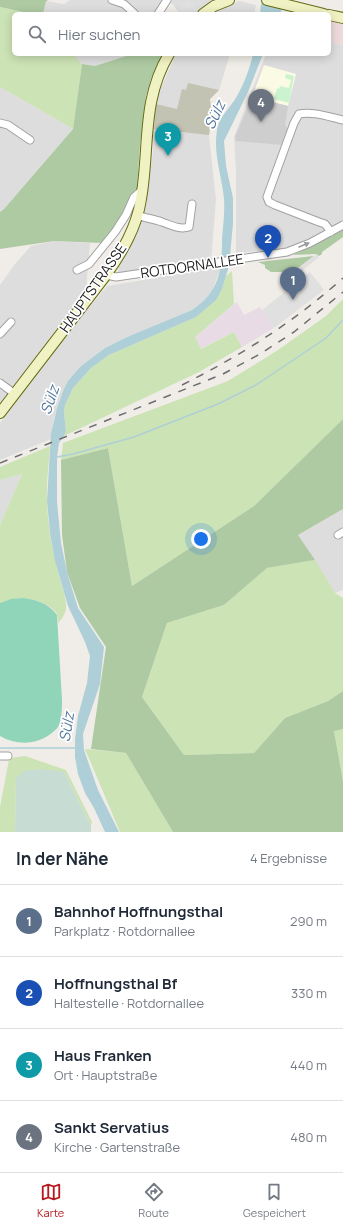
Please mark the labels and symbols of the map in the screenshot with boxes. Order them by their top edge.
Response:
pin: 4 [248,89,274,122]
water label: Sülz [199,95,231,133]
pin: 3 [155,123,181,156]
pin: 2 [255,225,281,258]
street label: HAUPTSTRASSE [55,239,130,336]
one-way arrow [299,242,311,248]
street label: ROTDORNALLEE [139,249,245,282]
pin: 1 [280,267,306,300]
water label: Sülz [35,380,65,417]
your location [191,529,211,549]
water label: Sülz [54,709,80,743]

